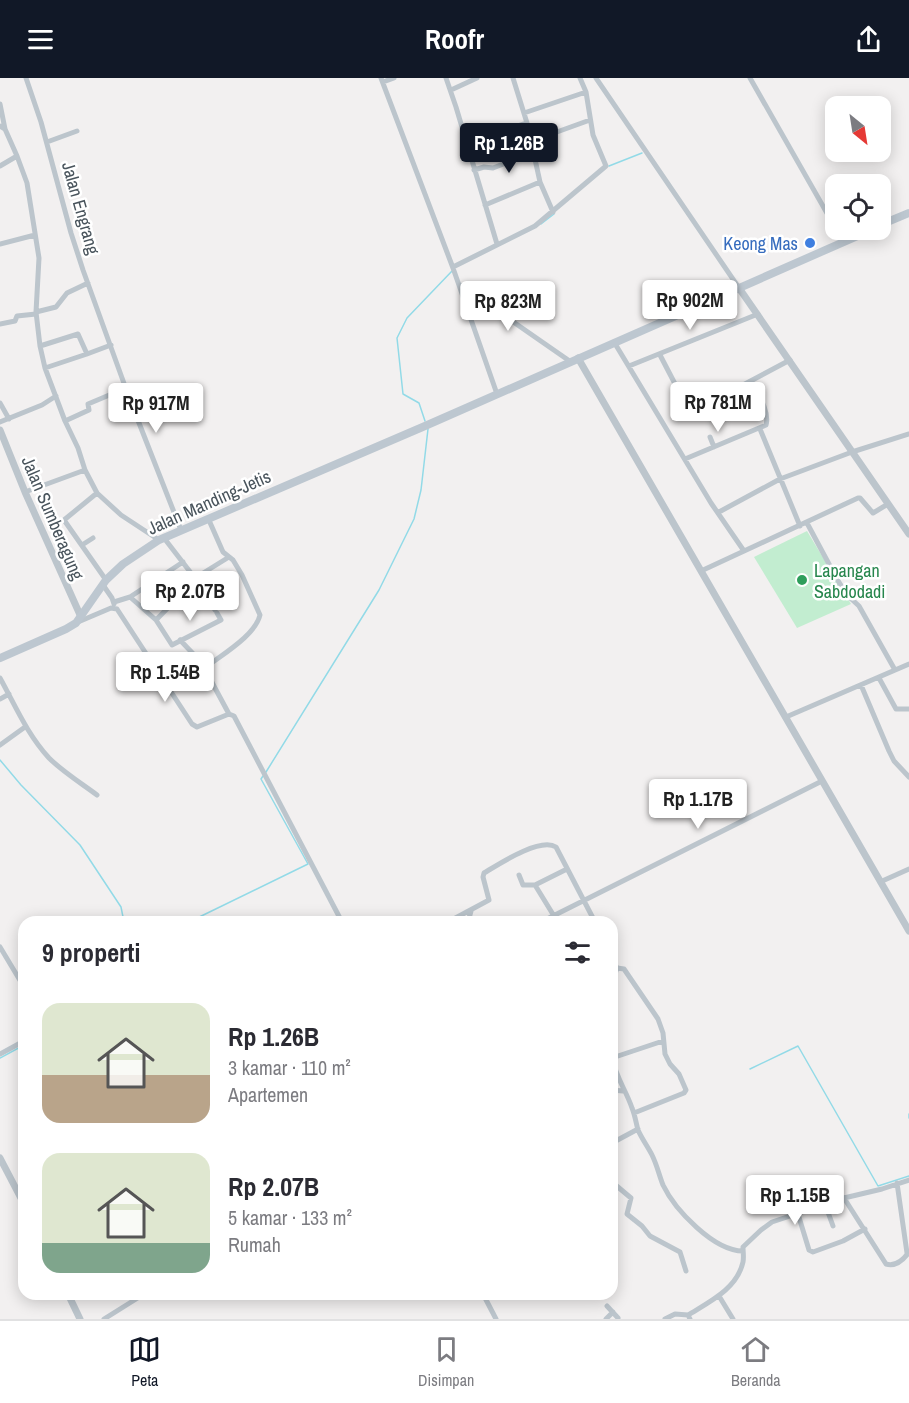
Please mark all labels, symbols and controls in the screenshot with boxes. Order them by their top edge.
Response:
text: Roofr [425,21,484,57]
icon: menu [24,23,57,56]
icon: share [852,23,885,56]
north arrow [825,96,891,162]
map controls [825,96,891,240]
pin: Rp 1.26B [447,123,571,174]
text: Rp 1.26B [474,129,544,156]
street label: Jalan Engrang [56,159,106,258]
button: locate [825,174,891,240]
place label: Keong Mas [723,231,798,256]
marker: Keong Mas [803,236,817,250]
pin: Rp 902M [635,280,745,331]
pin: Rp 823M [453,281,563,332]
text: Rp 902M [656,286,724,313]
text: Rp 823M [474,287,542,314]
pin: Rp 781M [663,382,773,433]
pin: Rp 917M [101,383,211,434]
text: Rp 781M [684,388,752,415]
text: Rp 917M [122,389,190,416]
street label: Jalan Sumberagung [16,452,91,584]
street label: Jalan Manding-Jetis [143,464,275,540]
place label: Lapangan Sabdodadi [814,558,885,604]
pin: Rp 2.07B [128,571,252,622]
marker: Lapangan Sabdodadi [795,573,809,587]
text: Rp 2.07B [155,577,225,604]
pin: Rp 1.54B [103,652,227,703]
text: Rp 1.54B [130,658,200,685]
pin: Rp 1.17B [636,779,760,830]
text: Rp 1.17B [663,785,733,812]
text: 9 properti [42,935,140,970]
icon: filters [561,936,594,969]
text: Rp 1.26B [228,1019,319,1054]
icon: home [90,1027,162,1099]
text: 3 kamar · 110 m² [228,1054,351,1081]
text: Apartemen [228,1081,308,1108]
text: Rp 2.07B [228,1169,319,1204]
pin: Rp 1.15B [733,1175,857,1226]
icon: home [90,1177,162,1249]
text: Rp 1.15B [760,1181,830,1208]
text: 5 kamar · 133 m² [228,1204,352,1231]
text: Rumah [228,1231,281,1258]
tab: Peta [128,1333,161,1391]
tab: Disimpan [418,1333,474,1391]
tab: Beranda [731,1333,781,1391]

